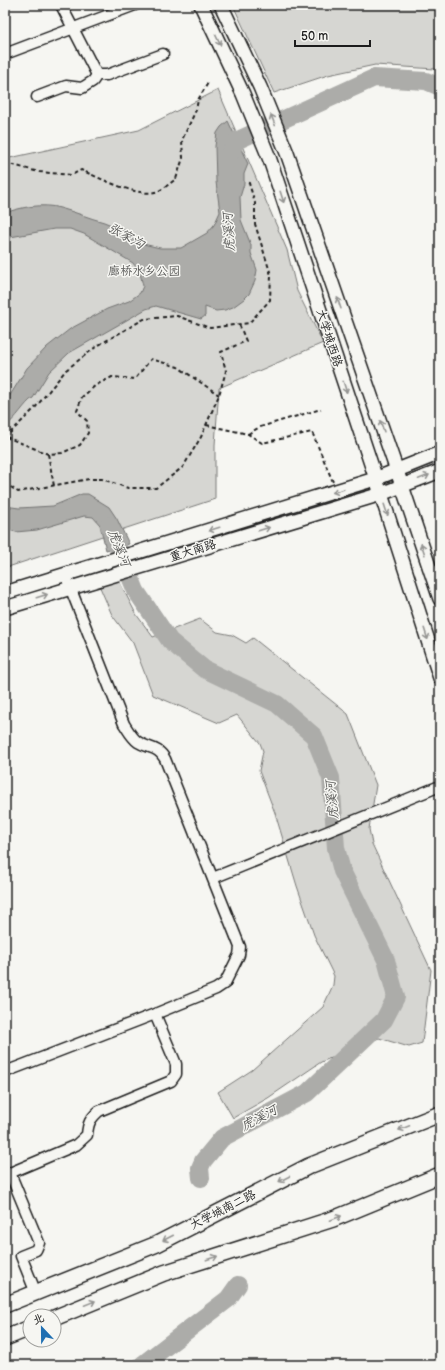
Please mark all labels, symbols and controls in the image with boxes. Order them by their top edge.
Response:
scale bar [295,22,370,48]
text: 50 m [301,29,328,44]
one-way arrow [215,34,222,46]
one-way arrow [269,115,277,127]
one-way arrow [279,190,286,203]
water label: 虎溪河 [220,210,238,252]
water label: 张家沟 [105,220,148,253]
park label: 廊桥水乡公园 [108,264,180,279]
one-way arrow [335,296,342,309]
street label: 大学城西路 [313,307,345,369]
one-way arrow [342,380,349,393]
one-way arrow [377,420,385,432]
one-way arrow [417,473,429,481]
one-way arrow [332,488,345,495]
one-way arrow [383,503,390,516]
one-way arrow [208,525,220,533]
one-way arrow [258,525,271,532]
water label: 虎溪河 [104,527,134,571]
street label: 重大南路 [168,537,218,565]
one-way arrow [419,542,426,555]
one-way arrow [36,592,49,599]
one-way arrow [423,627,430,640]
water label: 虎溪河 [322,778,342,820]
water label: 虎溪河 [238,1101,282,1134]
one-way arrow [398,1125,410,1133]
one-way arrow [278,1176,290,1183]
street label: 大学城南二路 [188,1187,258,1233]
one-way arrow [329,1214,341,1222]
one-way arrow [163,1235,175,1242]
one-way arrow [205,1254,218,1261]
one-way arrow [84,1299,96,1307]
north arrow [22,1308,62,1348]
text: 北 [31,1311,46,1327]

